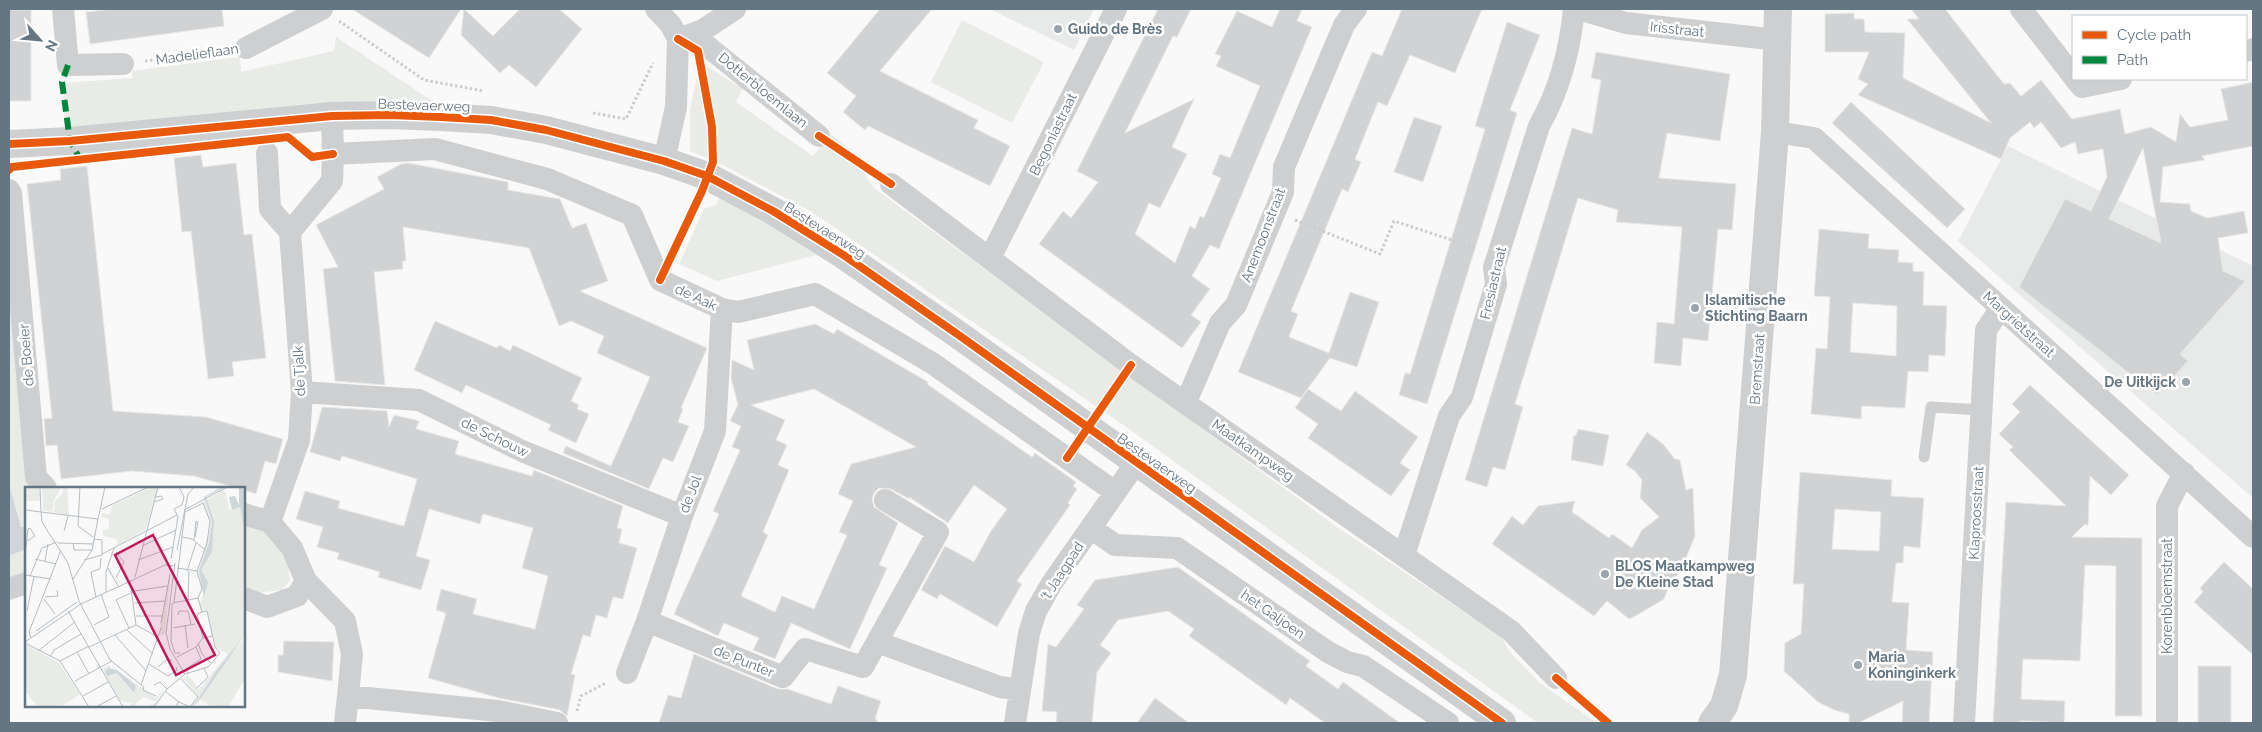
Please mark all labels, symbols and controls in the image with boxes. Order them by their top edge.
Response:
north arrow [15,15,65,65]
legend [2072,15,2247,80]
street label: Irisstraat [1649,18,1705,40]
place label: Guido de Brès [1068,21,1162,37]
marker: Guido de Brès [1052,23,1064,35]
text: Cycle path [2117,26,2191,44]
text: N [42,38,61,54]
street label: Madelieflaan [155,40,239,68]
street label: Dotterbloemlaan [715,49,811,131]
text: Path [2117,51,2148,69]
street label: Begoniastraat [1026,90,1080,178]
street label: Bestevaerweg [377,95,471,115]
street label: Anemoonstraat [1238,185,1288,284]
street label: Bestevaerweg [781,199,869,261]
street label: Fresiastraat [1477,245,1509,321]
street label: de Aak [672,280,720,314]
street label: Margrietstraat [1980,288,2058,360]
place label: Islamitische Stichting Baarn [1705,292,1808,324]
marker: Islamitische Stichting Baarn [1689,302,1701,314]
street label: de Boeier [15,323,37,387]
street label: Bremstraat [1747,333,1767,405]
street label: de Tjalk [290,345,308,397]
place label: De Uitkijck [2104,374,2176,390]
marker: De Uitkijck [2180,376,2192,388]
street label: de Schouw [459,414,532,460]
street label: Maatkampweg [1209,416,1297,484]
street label: Bestevaerweg [1114,430,1200,496]
street label: Klaproosstraat [1966,466,1986,560]
street label: de Jol [676,473,705,515]
inset map [25,487,245,707]
street label: Korenbloemstraat [2159,538,2175,654]
street label: 't Jaagpad [1037,539,1087,603]
place label: BLOS Maatkampweg De Kleine Stad [1615,558,1755,590]
marker: BLOS Maatkampweg De Kleine Stad [1599,568,1611,580]
street label: het Galjoen [1238,586,1308,642]
street label: de Punter [712,642,776,680]
place label: Maria Koninginkerk [1868,649,1956,681]
marker: Maria Koninginkerk [1852,659,1864,671]

